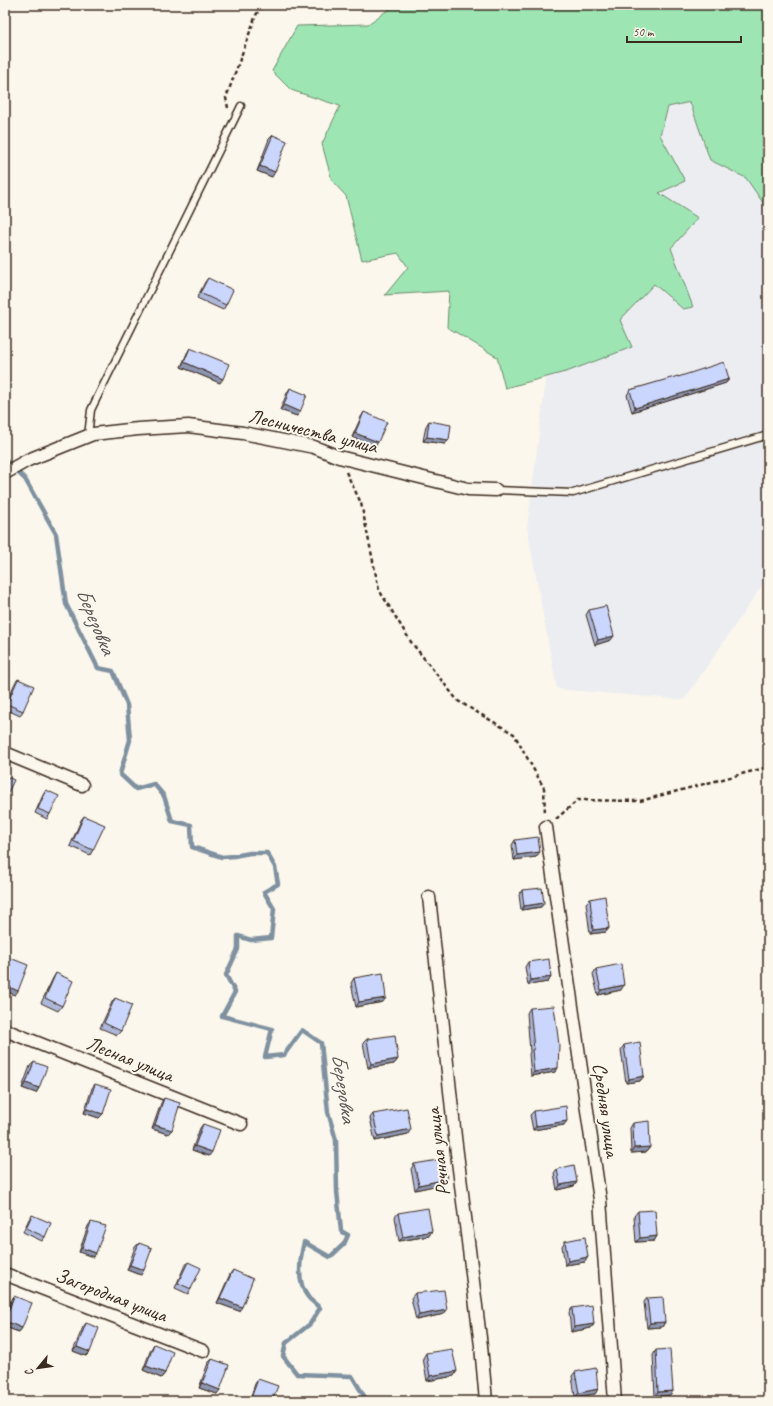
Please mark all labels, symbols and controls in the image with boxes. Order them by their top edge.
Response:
scale bar [627,18,741,44]
text: 50 m [633,24,655,40]
street label: Лесничества улица [246,403,381,459]
water label: Березовка [70,584,122,660]
street label: Лесная улица [83,1030,179,1088]
water label: Березовка [326,1052,363,1126]
street label: Средняя улица [587,1061,625,1160]
street label: Речная улица [420,1105,456,1197]
street label: Загородная улица [52,1262,172,1328]
north arrow [18,1348,58,1388]
text: С [21,1366,37,1379]

